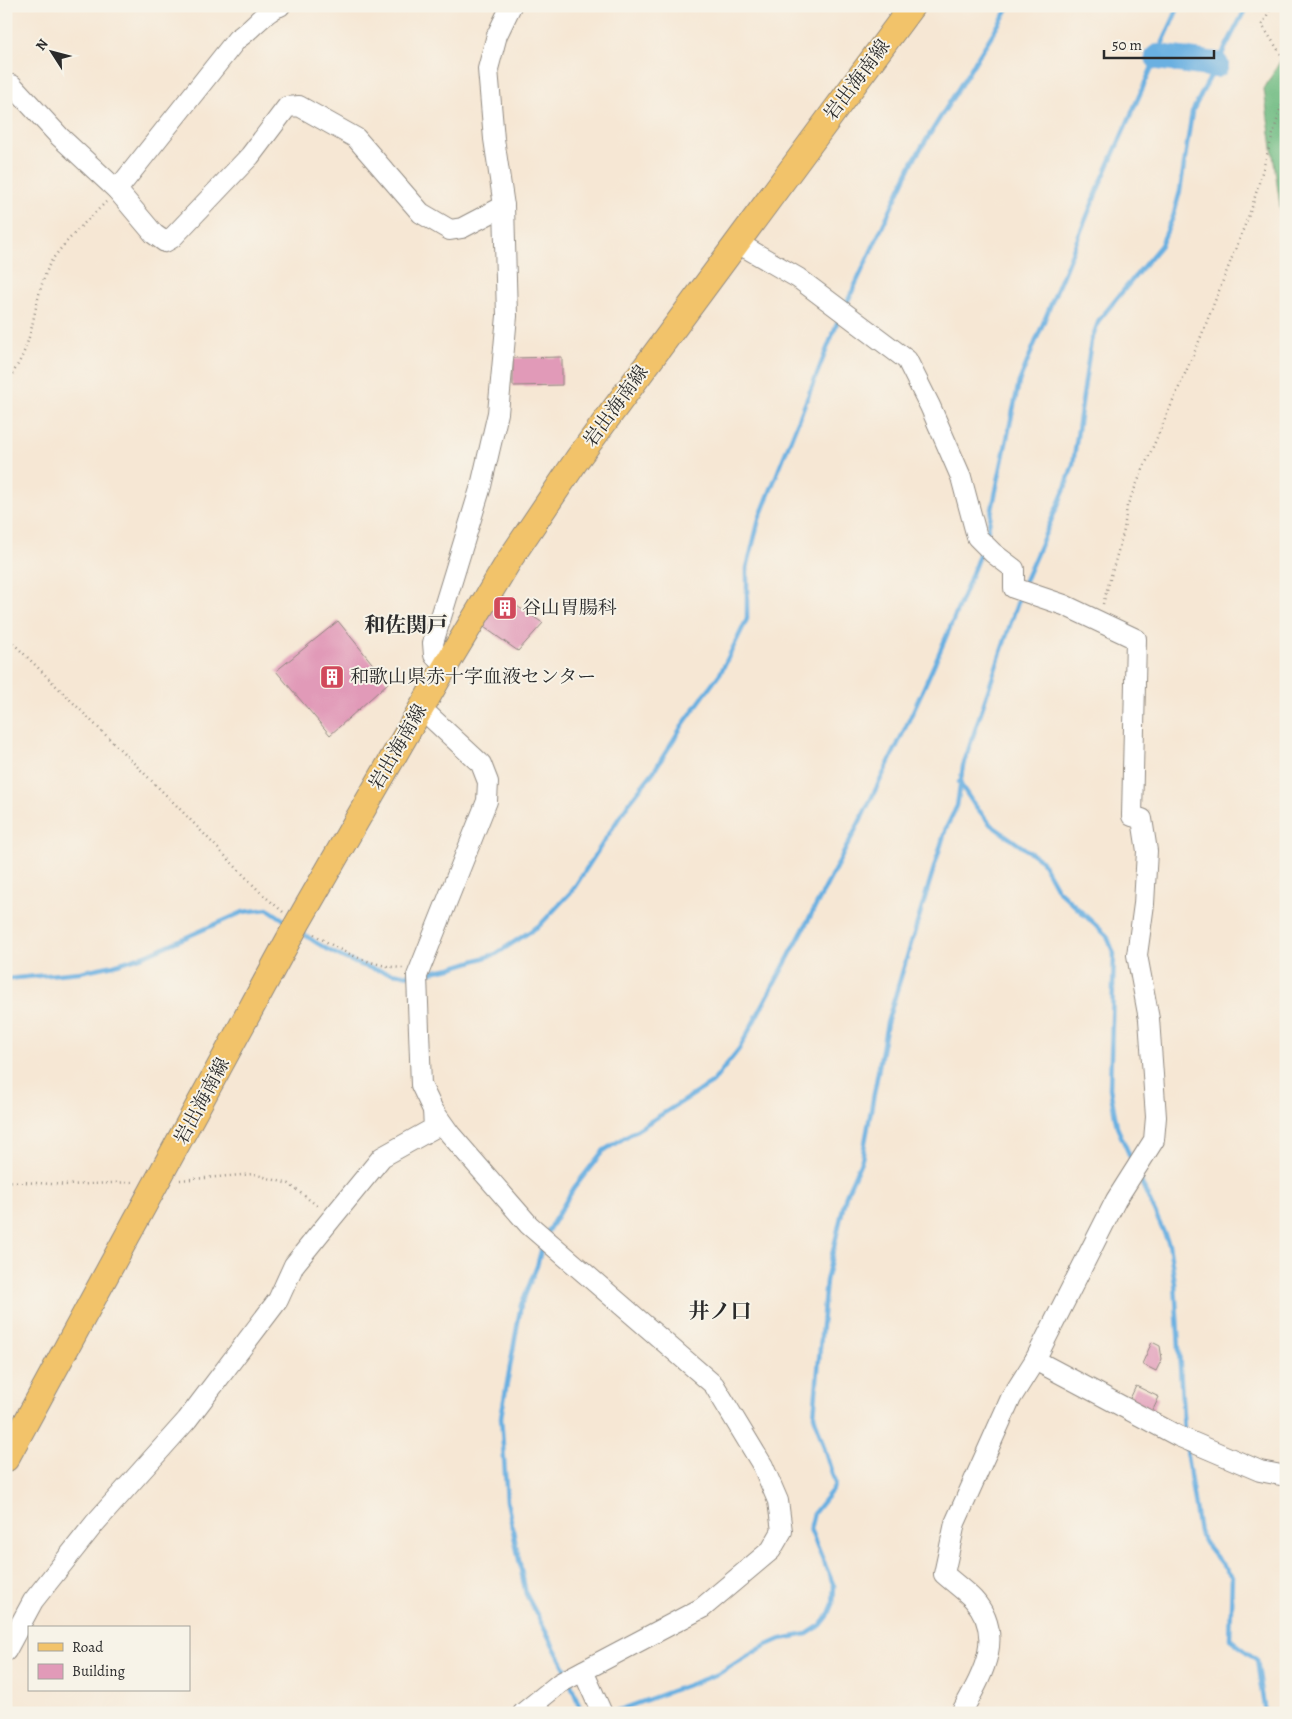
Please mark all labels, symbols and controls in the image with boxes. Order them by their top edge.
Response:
north arrow [28,28,78,78]
scale bar [1104,28,1214,60]
street label: 岩出海南線 [818,34,896,126]
text: N [31,35,53,54]
text: 50 m [1112,35,1142,55]
street label: 岩出海南線 [578,360,654,452]
building icon: 谷山胃腸科 [492,595,518,621]
place label: 谷山胃腸科 [522,595,617,621]
district label: 和佐関戸 [364,611,448,639]
building icon: 和歌山県赤十字血液センター [319,664,345,690]
place label: 和歌山県赤十字血液センター [350,664,596,690]
street label: 岩出海南線 [363,699,433,795]
street label: 岩出海南線 [168,1053,236,1149]
district label: 井ノ口 [689,1297,752,1325]
legend [28,1626,190,1692]
text: Road [72,1637,104,1657]
text: Building [72,1661,125,1681]

